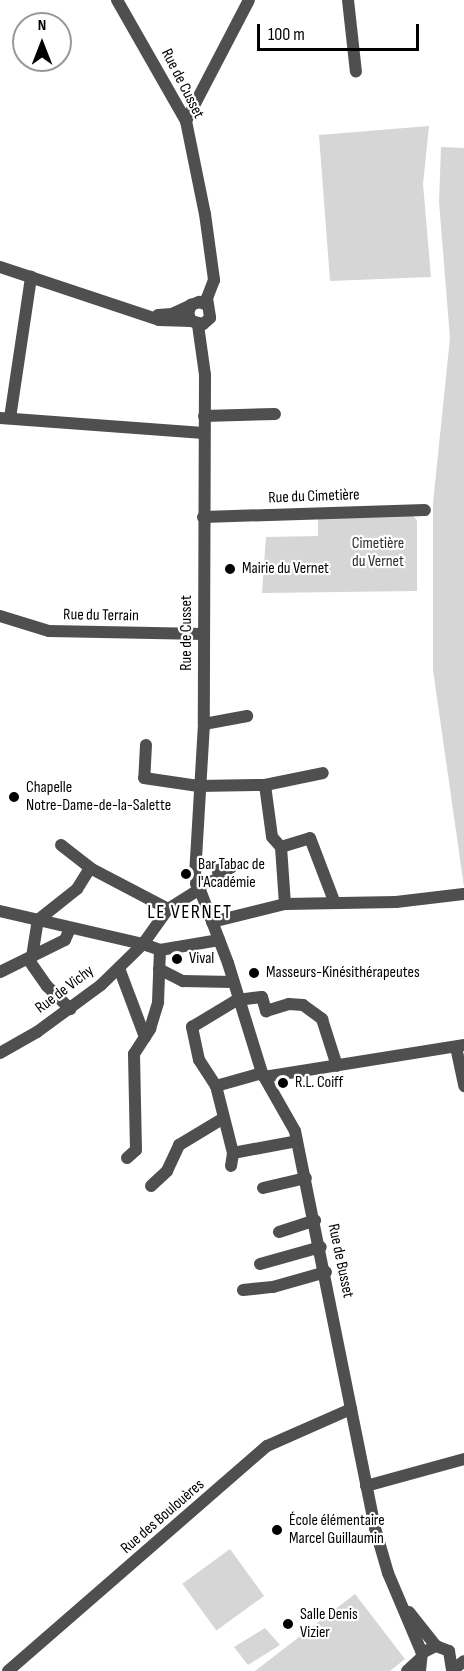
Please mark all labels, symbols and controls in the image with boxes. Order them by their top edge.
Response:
north arrow [12,12,72,72]
scale bar [260,12,422,50]
text: N [38,16,46,35]
text: 100 m [268,24,305,45]
street label: Rue de Cusset [156,46,208,122]
street label: Rue du Cimetière [268,486,360,508]
park label: Cimetière du Vernet [352,534,404,572]
place label: Mairie du Vernet [242,559,329,579]
marker: Mairie du Vernet [223,562,237,576]
street label: Rue de Cusset [177,595,197,671]
street label: Rue du Terrain [63,606,139,626]
place label: Chapelle Notre-Dame-de-la-Salette [26,778,171,816]
marker: Chapelle Notre-Dame-de-la-Salette [7,790,21,804]
place label: Bar Tabac de l'Académie [198,855,265,893]
marker: Bar Tabac de l'Académie [179,867,193,881]
district label: LE VERNET [147,900,233,924]
place label: Vival [189,949,214,969]
marker: Vival [170,952,184,966]
street label: Rue de Vichy [32,962,98,1018]
place label: Masseurs-Kinésithérapeutes [266,963,420,983]
marker: Masseurs-Kinésithérapeutes [247,966,261,980]
place label: R.L. Coiff [295,1073,343,1093]
marker: R.L. Coiff [276,1076,290,1090]
street label: Rue de Busset [323,1222,357,1300]
street label: Rue des Boulouères [117,1476,209,1558]
place label: École élémentaire Marcel Guillaumin [289,1511,385,1549]
marker: École élémentaire Marcel Guillaumin [270,1523,284,1537]
place label: Salle Denis Vizier [300,1605,358,1643]
marker: Salle Denis Vizier [281,1617,295,1631]

